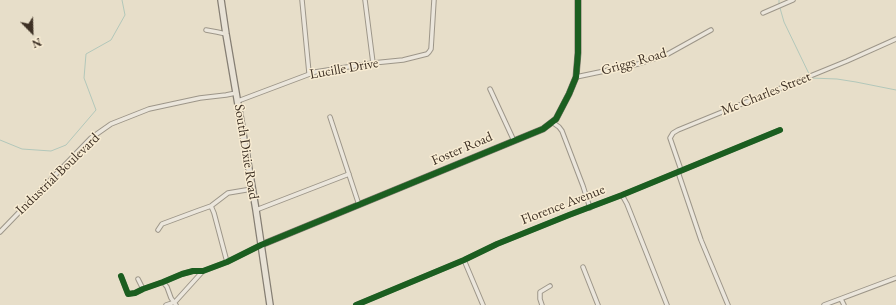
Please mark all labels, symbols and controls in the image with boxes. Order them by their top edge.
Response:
north arrow [12,12,52,52]
text: N [30,35,44,51]
street label: Griggs Road [599,45,669,79]
street label: Lucille Drive [308,55,380,83]
street label: Mc Charles Street [719,68,813,120]
street label: South Dixie Road [230,103,262,201]
street label: Foster Road [429,129,495,169]
street label: Industrial Boulevard [13,130,103,218]
street label: Florence Avenue [519,181,607,229]

